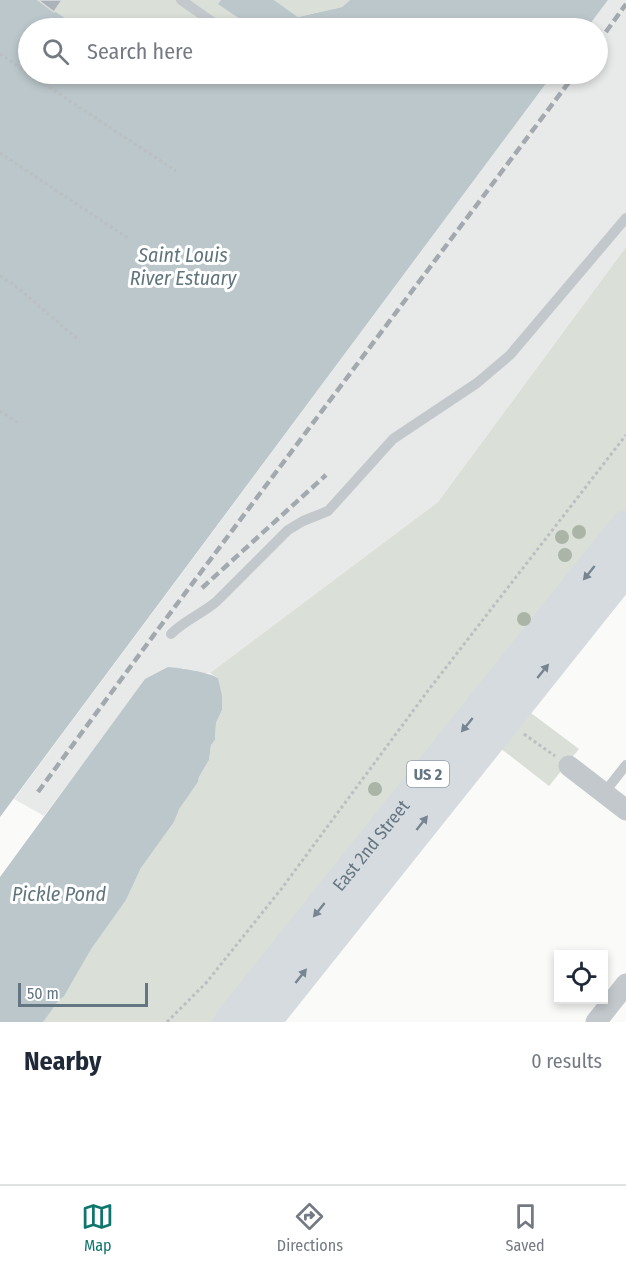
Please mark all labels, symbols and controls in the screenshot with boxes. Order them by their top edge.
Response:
search box [18,18,608,84]
icon: search [39,35,72,68]
text: Search here [87,38,193,65]
water label: Saint Louis River Estuary [130,243,237,290]
one-way arrow [583,565,596,581]
one-way arrow [537,663,550,679]
one-way arrow [461,717,474,733]
road number: US 2 [407,761,449,787]
street label: East 2nd Street [328,795,414,896]
one-way arrow [415,816,427,831]
water label: Pickle Pond [12,882,106,906]
one-way arrow [313,902,326,918]
map controls [554,950,608,1004]
button: locate [554,950,608,1004]
one-way arrow [294,968,307,984]
scale bar [18,980,148,1008]
text: 50 m [27,984,59,1003]
text: Nearby [24,1046,101,1077]
text: 0 results [531,1049,602,1073]
tab: Map [81,1200,114,1255]
tab: Directions [277,1200,343,1255]
tab: Saved [506,1200,545,1255]

